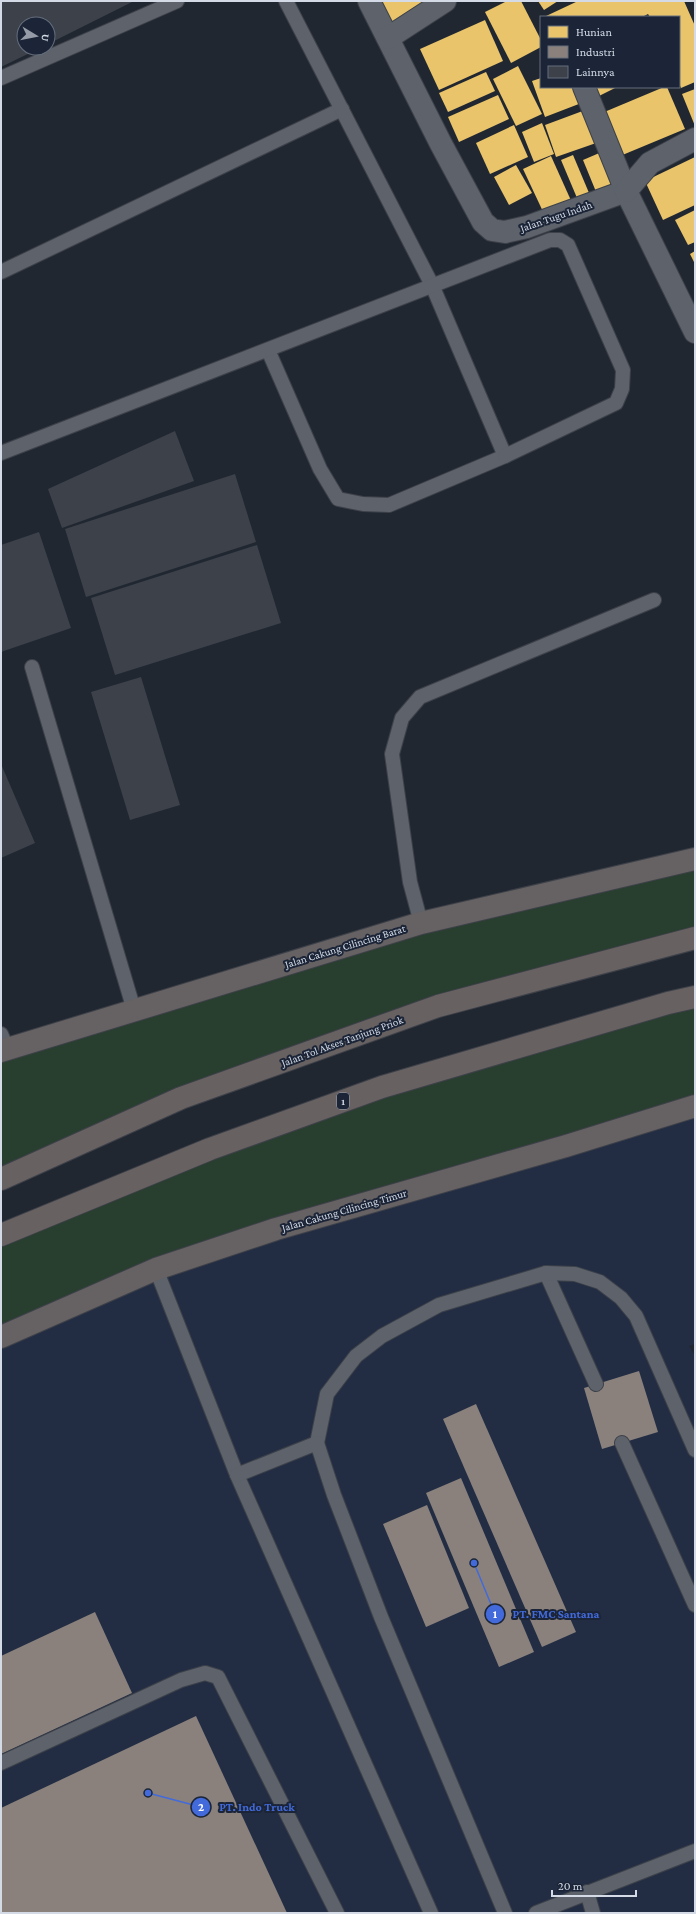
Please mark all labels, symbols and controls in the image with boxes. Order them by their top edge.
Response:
north arrow [16,16,56,56]
legend [540,16,680,88]
text: Hunian [576,25,612,39]
text: U [39,33,52,43]
text: Industri [576,45,615,59]
text: Lainnya [576,65,615,79]
street label: Jalan Tugu Indah [517,198,594,235]
street label: Jalan Cakung Cilincing Barat [282,922,407,971]
street label: Jalan Tol Akses Tanjung Priok [279,1013,406,1070]
road number: 1 [337,1093,349,1109]
street label: Jalan Cakung Cilincing Timur [279,1186,408,1235]
callout: PT. FMC Santana [485,1602,608,1626]
text: 1 [493,1607,498,1621]
text: PT. FMC Santana [513,1607,600,1621]
callout: PT. Indo Truck [191,1795,303,1819]
text: 2 [198,1800,204,1814]
text: PT. Indo Truck [219,1800,295,1814]
scale bar [552,1872,636,1898]
text: 20 m [558,1879,583,1893]

